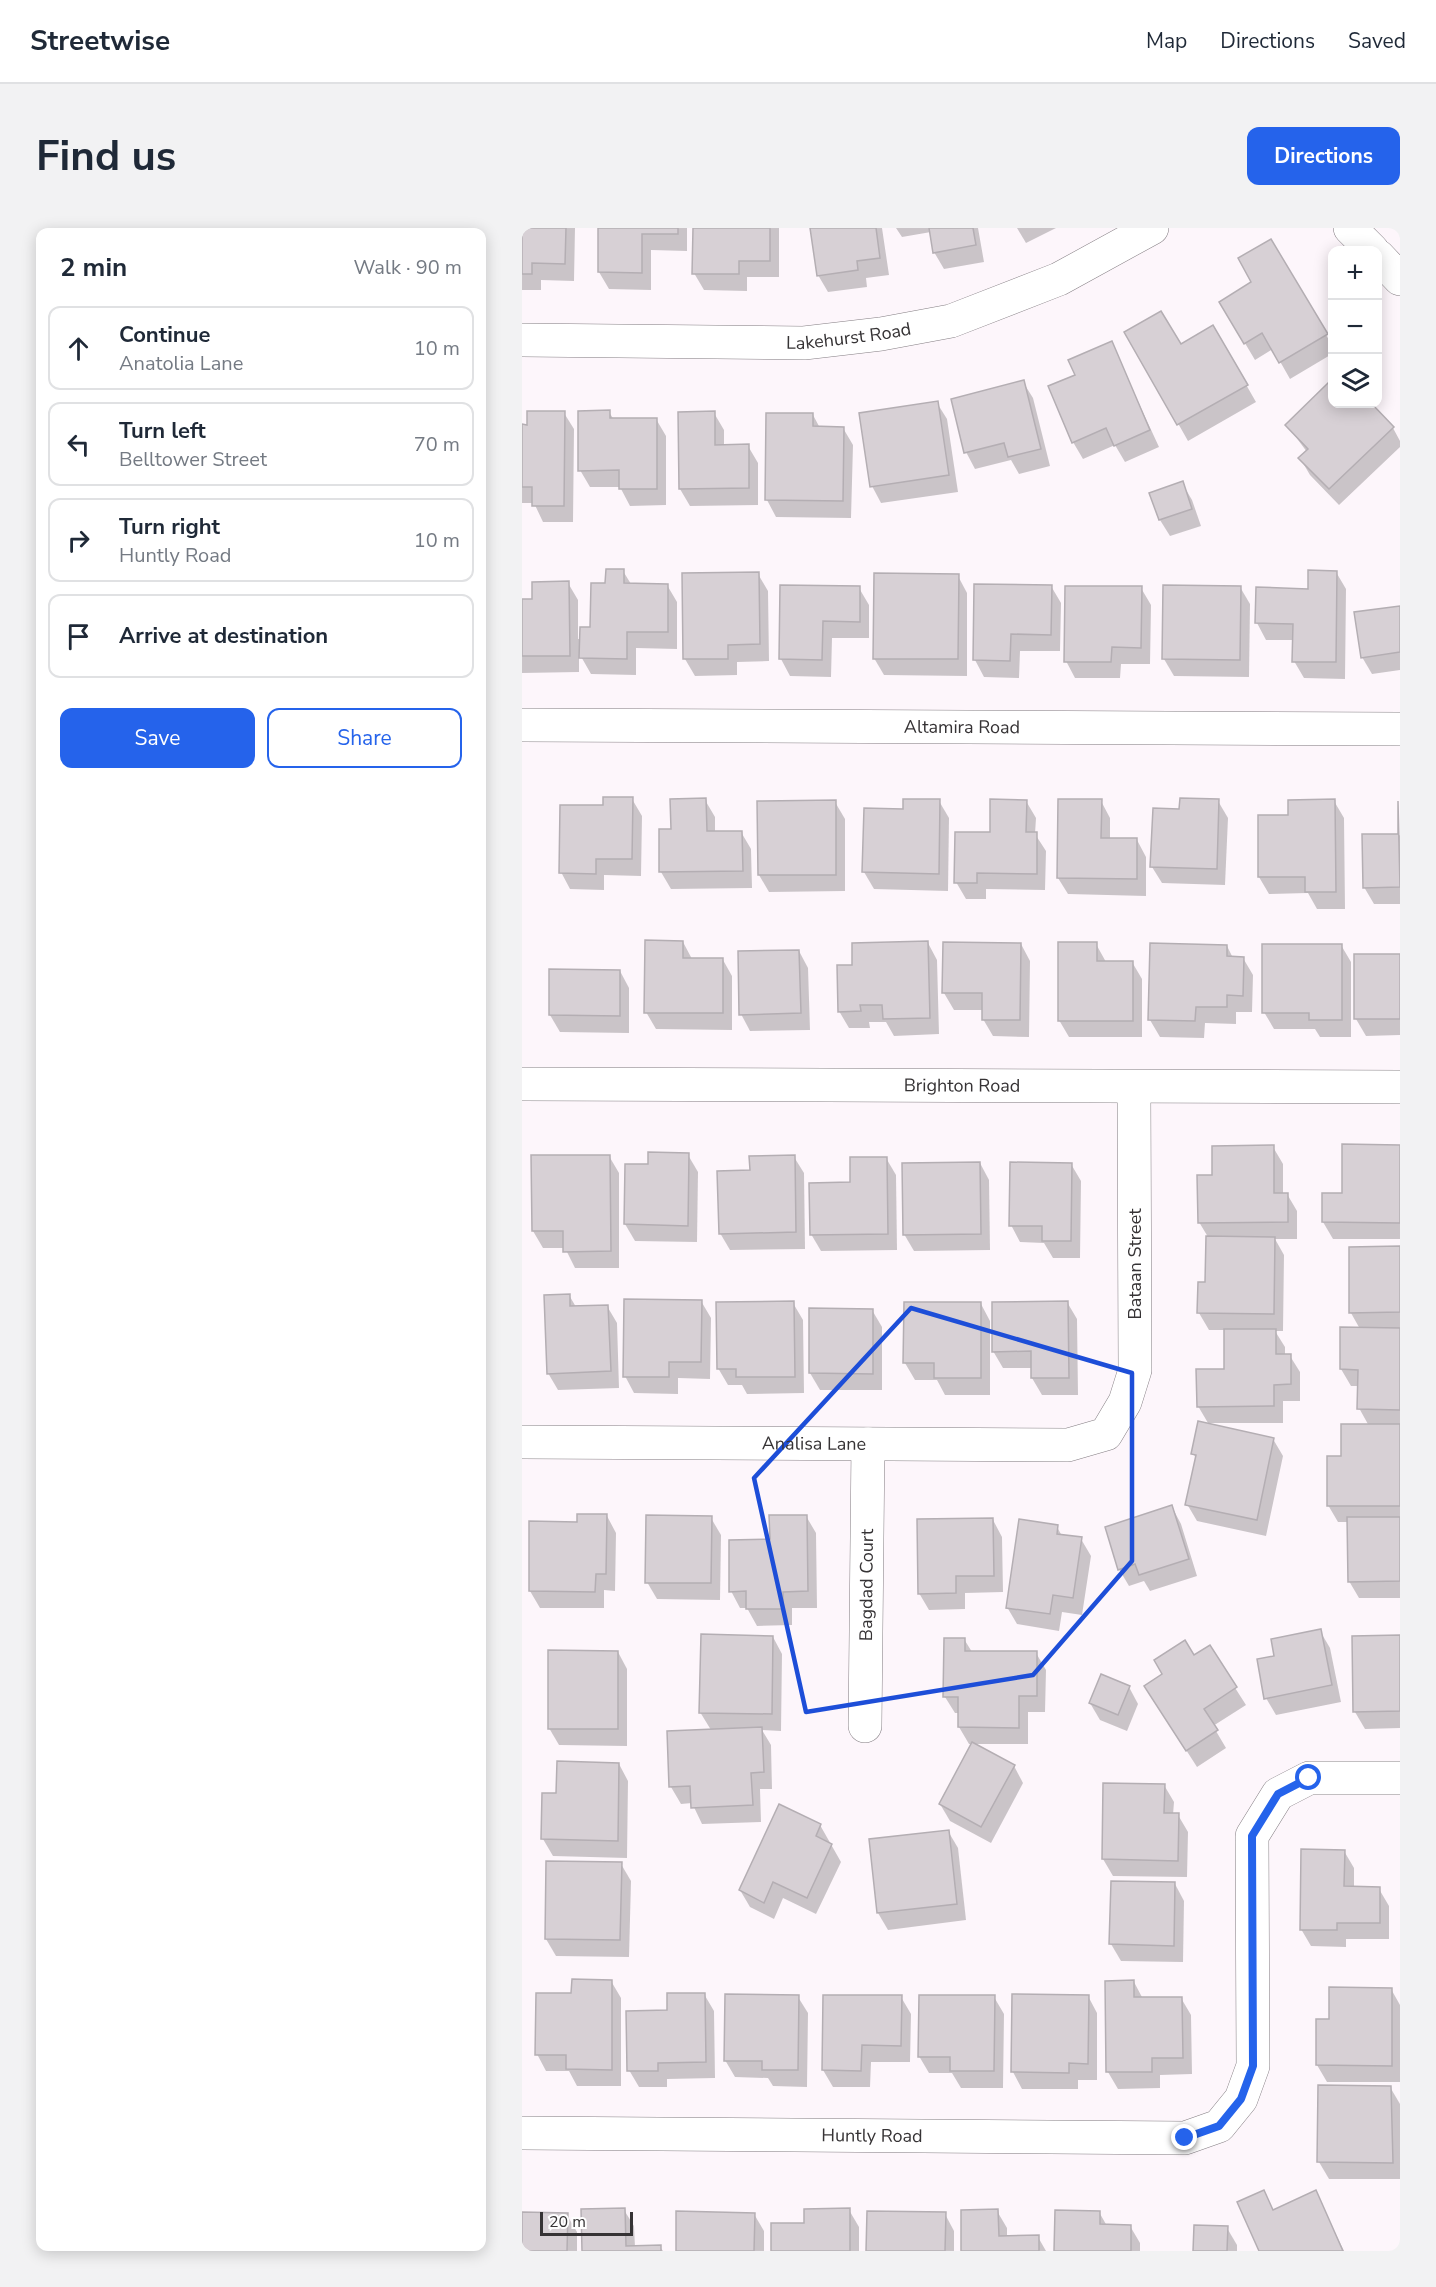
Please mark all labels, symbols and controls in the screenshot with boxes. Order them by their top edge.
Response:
text: Streetwise [30,22,170,60]
text: Map [1146,27,1187,55]
text: Directions [1220,27,1315,55]
text: Saved [1348,27,1406,55]
button: Directions [1247,127,1400,185]
text: Find us [36,128,176,185]
map controls [1328,246,1382,408]
button: + [1328,246,1382,300]
text: 2 min [60,250,127,285]
text: Walk · 90 m [354,254,462,281]
button: − [1328,300,1382,354]
street label: Lakehurst Road [786,317,913,355]
text: Continue [119,320,210,350]
icon: ahead [62,332,95,365]
text: 10 m [414,335,460,362]
text: Anatolia Lane [119,350,243,377]
button: layers [1328,354,1382,408]
text: Turn left [119,416,206,446]
icon: left [62,428,95,461]
text: 70 m [414,431,460,458]
text: Belltower Street [119,446,267,473]
text: Turn right [119,512,220,542]
icon: right [62,524,95,557]
text: 10 m [414,527,460,554]
text: Huntly Road [119,542,231,569]
icon: arrive [62,620,95,653]
text: Arrive at destination [119,621,328,651]
button: Save [60,708,255,768]
button: Share [267,708,462,768]
street label: Altamira Road [904,715,1020,739]
street label: Brighton Road [904,1073,1020,1098]
street label: Bataan Street [1123,1208,1147,1320]
street label: Analisa Lane [762,1431,866,1456]
street label: Bagdad Court [854,1528,879,1641]
route start [1295,1764,1321,1790]
street label: Huntly Road [821,2123,923,2148]
route end [1171,2124,1197,2150]
scale bar [540,2209,633,2236]
text: 20 m [549,2211,586,2233]

